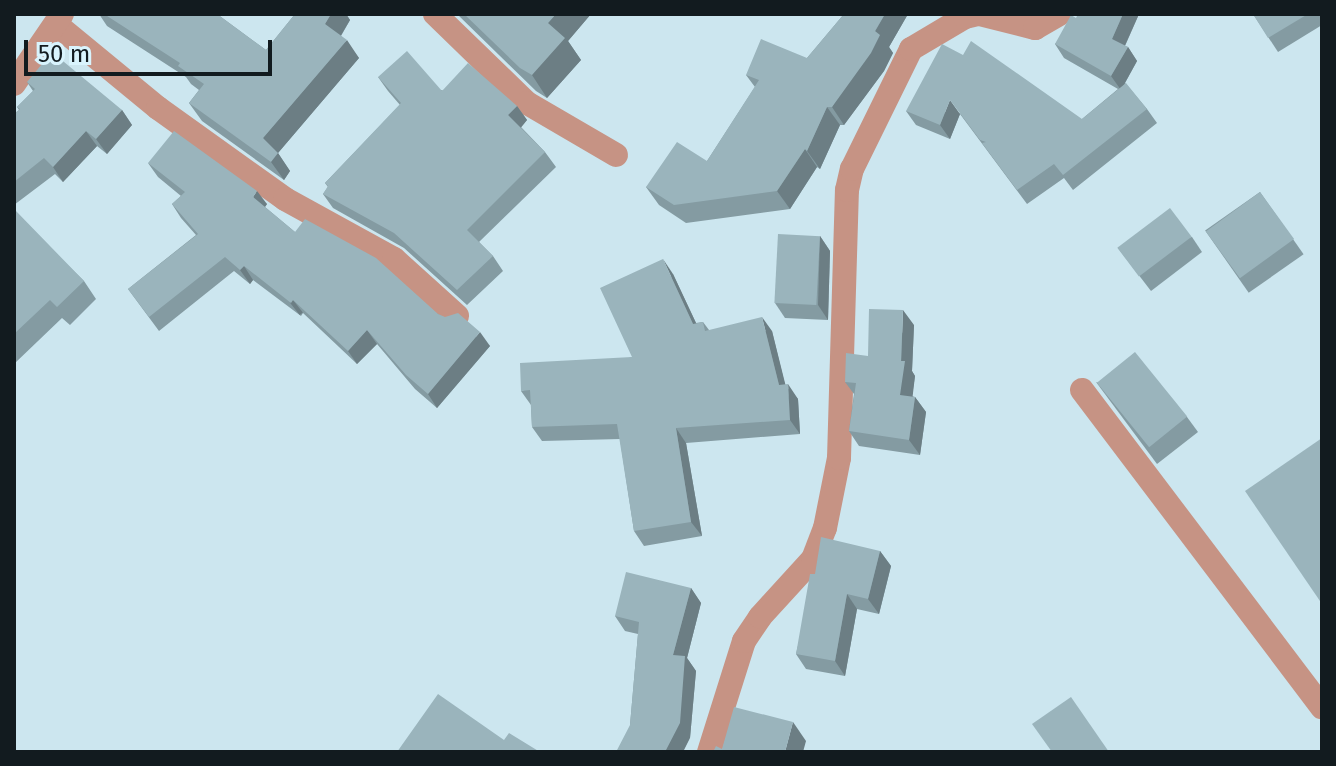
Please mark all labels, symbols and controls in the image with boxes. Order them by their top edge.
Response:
scale bar [28,24,276,74]
text: 50 m [38,40,90,68]

